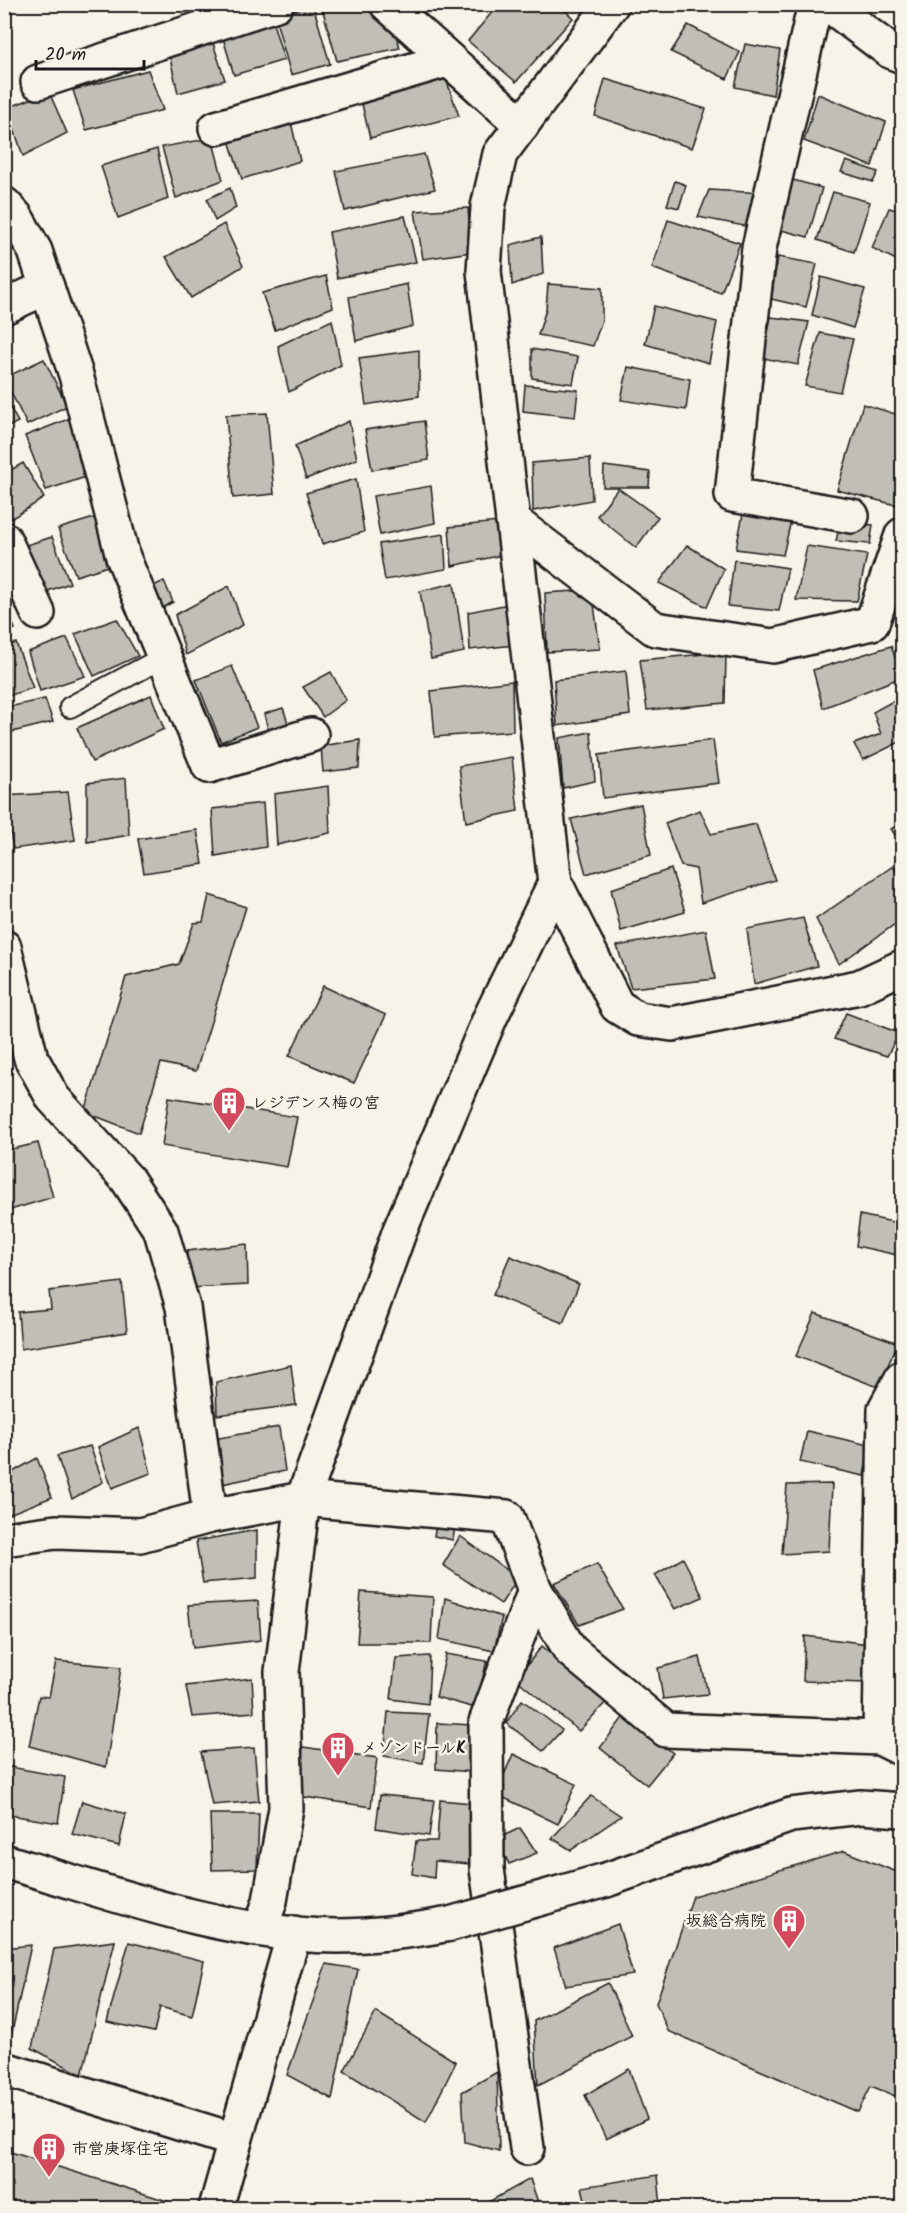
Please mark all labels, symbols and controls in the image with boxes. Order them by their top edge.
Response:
scale bar [36,33,144,71]
text: 20 m [45,41,86,70]
building icon: レジデンス梅の宮 [211,1085,247,1132]
place label: レジデンス梅の宮 [252,1091,380,1116]
building icon: メゾンドールK [320,1730,356,1777]
place label: メゾンドールK [361,1736,466,1761]
building icon: 坂総合病院 [771,1903,807,1950]
place label: 坂総合病院 [686,1909,766,1934]
building icon: 市営庚塚住宅 [31,2131,67,2178]
place label: 市営庚塚住宅 [72,2137,168,2162]

